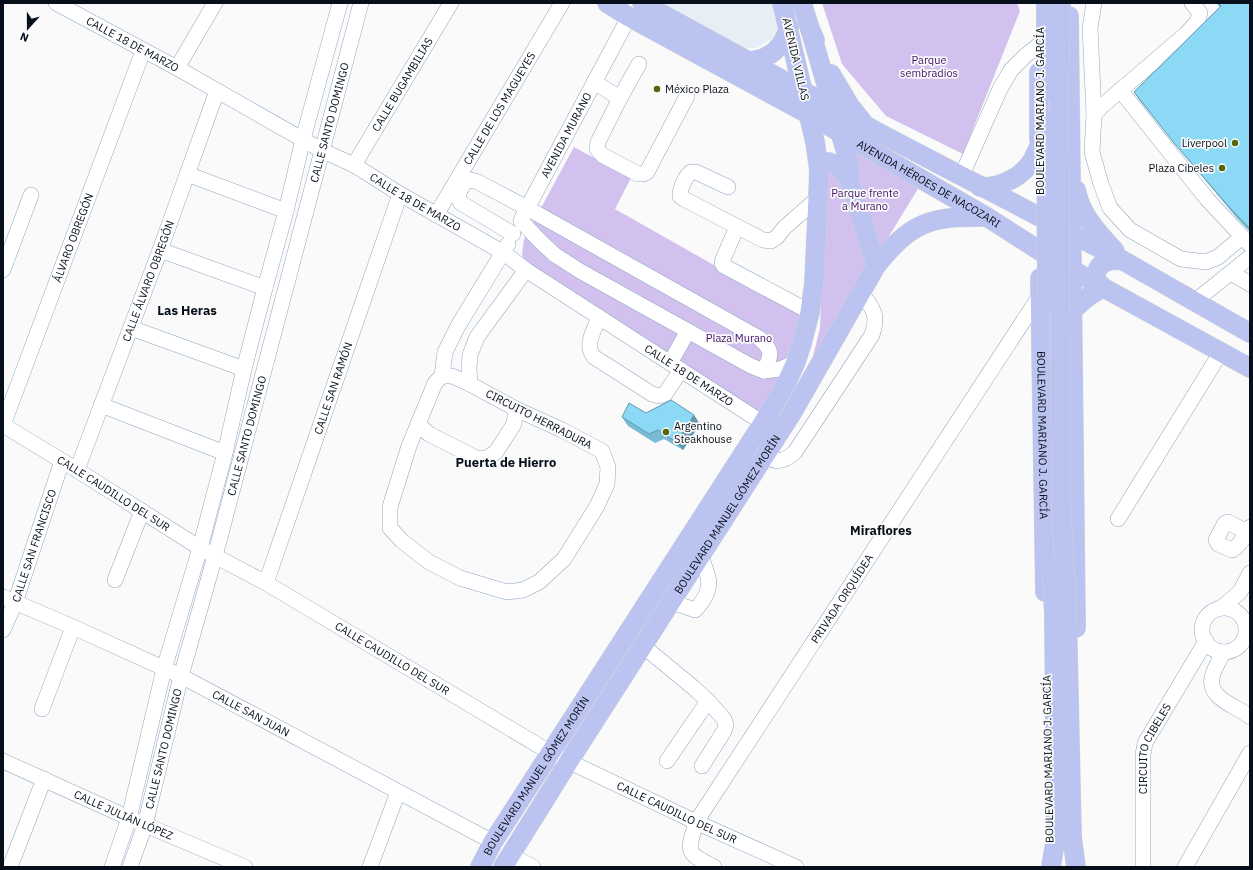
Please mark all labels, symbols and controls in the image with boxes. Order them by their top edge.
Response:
north arrow [8,8,48,48]
street label: CALLE 18 DE MARZO [84,14,182,75]
street label: AVENIDA VILLAS [780,16,812,102]
street label: BOULEVARD MARIANO J. GARCÍA [1033,27,1047,195]
text: N [18,29,31,45]
street label: CALLE BUGAMBILIAS [369,35,436,134]
street label: CALLE DE LOS MAGUEYES [460,49,538,167]
park label: Parque sembradios [900,53,958,80]
street label: CALLE SANTO DOMINGO [307,61,352,184]
place label: México Plaza [665,82,729,96]
marker: México Plaza [652,84,662,94]
street label: AVENIDA MURANO [538,90,595,180]
place label: Liverpool [1182,136,1227,150]
street label: AVENIDA HÉROES DE NACOZARI [854,137,1003,231]
marker: Liverpool [1230,138,1240,148]
place label: Plaza Cibeles [1149,161,1214,175]
marker: Plaza Cibeles [1217,163,1227,173]
street label: CALLE 18 DE MARZO [367,170,464,234]
park label: Parque frente a Murano [831,186,899,213]
street label: ÁLVARO OBREGÓN [50,191,96,284]
street label: CALLE ÁLVARO OBREGÓN [119,218,177,343]
district label: Las Heras [157,302,217,319]
park label: Plaza Murano [706,331,772,345]
street label: CALLE SAN RAMÓN [311,340,355,436]
street label: CALLE 18 DE MARZO [642,341,736,409]
street label: BOULEVARD MARIANO J. GARCÍA [1034,351,1051,519]
street label: CALLE SANTO DOMINGO [224,374,269,497]
street label: CIRCUITO HERRADURA [483,386,595,452]
place label: Argentino Steakhouse [674,419,732,446]
marker: Argentino Steakhouse [661,427,671,437]
street label: BOULEVARD MANUEL GÓMEZ MORÍN [671,432,783,596]
street label: CALLE CAUDILLO DEL SUR [54,453,173,534]
district label: Puerta de Hierro [456,454,556,471]
street label: CALLE SAN FRANCISCO [9,487,59,604]
district label: Miraflores [850,522,912,539]
street label: PRIVADA ORQUÍDEA [808,551,876,646]
street label: CALLE CAUDILLO DEL SUR [332,619,452,698]
street label: BOULEVARD MARIANO J. GARCÍA [1040,675,1056,843]
street label: CALLE SANTO DOMINGO [142,687,185,810]
street label: CALLE SAN JUAN [210,687,292,740]
street label: BOULEVARD MANUEL GÓMEZ MORÍN [480,694,592,858]
street label: CIRCUITO CIBELES [1136,701,1174,794]
street label: CALLE CAUDILLO DEL SUR [615,778,739,846]
street label: CALLE JULIÁN LÓPEZ [72,787,175,843]

